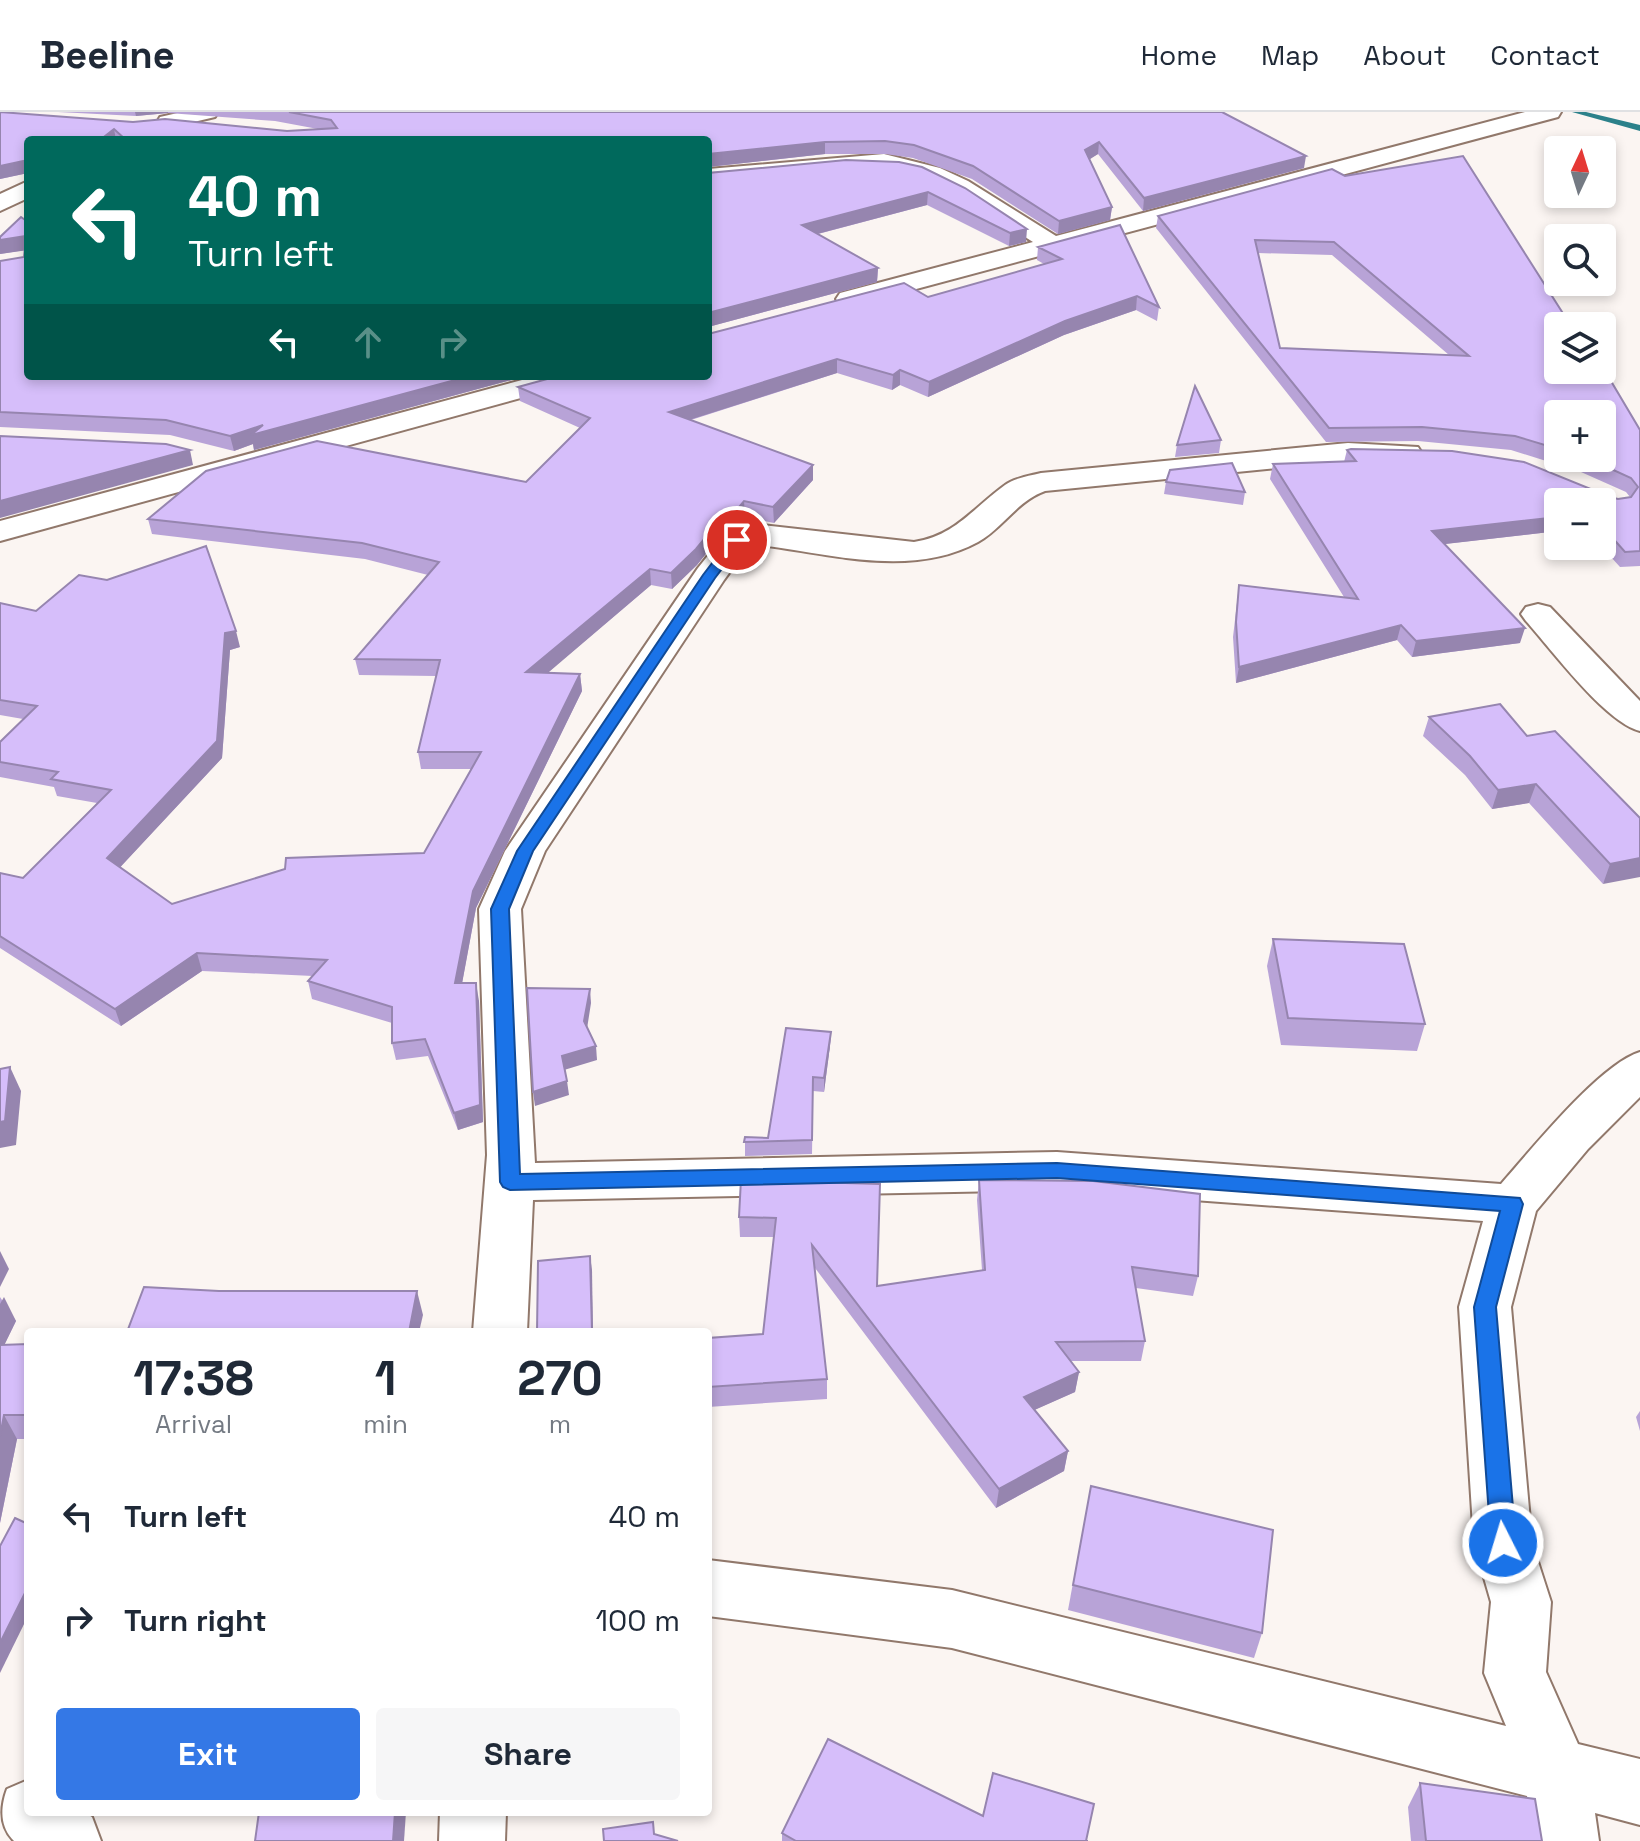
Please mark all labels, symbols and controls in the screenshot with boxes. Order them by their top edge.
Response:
text: Beeline [40,31,175,79]
text: Home [1141,37,1217,73]
text: Map [1261,37,1319,73]
text: About [1363,37,1446,73]
text: Contact [1490,37,1600,73]
north arrow [1544,136,1616,208]
map controls [1544,136,1616,560]
text: 40 m [188,161,322,232]
icon: left [56,168,160,272]
button: search [1544,224,1616,296]
text: Turn left [188,231,335,277]
button: layers [1544,312,1616,384]
icon: left [262,320,306,364]
icon: ahead [346,320,390,364]
icon: right [430,320,474,364]
button: + [1544,400,1616,472]
button: − [1544,488,1616,560]
pin [703,506,771,574]
icon: arrive [715,518,759,562]
text: 17:38 [133,1348,254,1409]
text: 1 [375,1348,396,1409]
text: 270 [517,1348,603,1409]
text: Arrival [155,1407,232,1441]
text: min [363,1407,408,1441]
text: m [549,1407,571,1441]
icon: left [56,1494,100,1538]
text: Turn left [124,1497,247,1536]
text: 40 m [609,1497,680,1536]
position arrow [1461,1501,1545,1585]
icon: right [56,1598,100,1642]
text: Turn right [124,1601,267,1640]
text: 100 m [595,1601,680,1640]
button: Exit [56,1708,360,1800]
button: Share [376,1708,680,1800]

